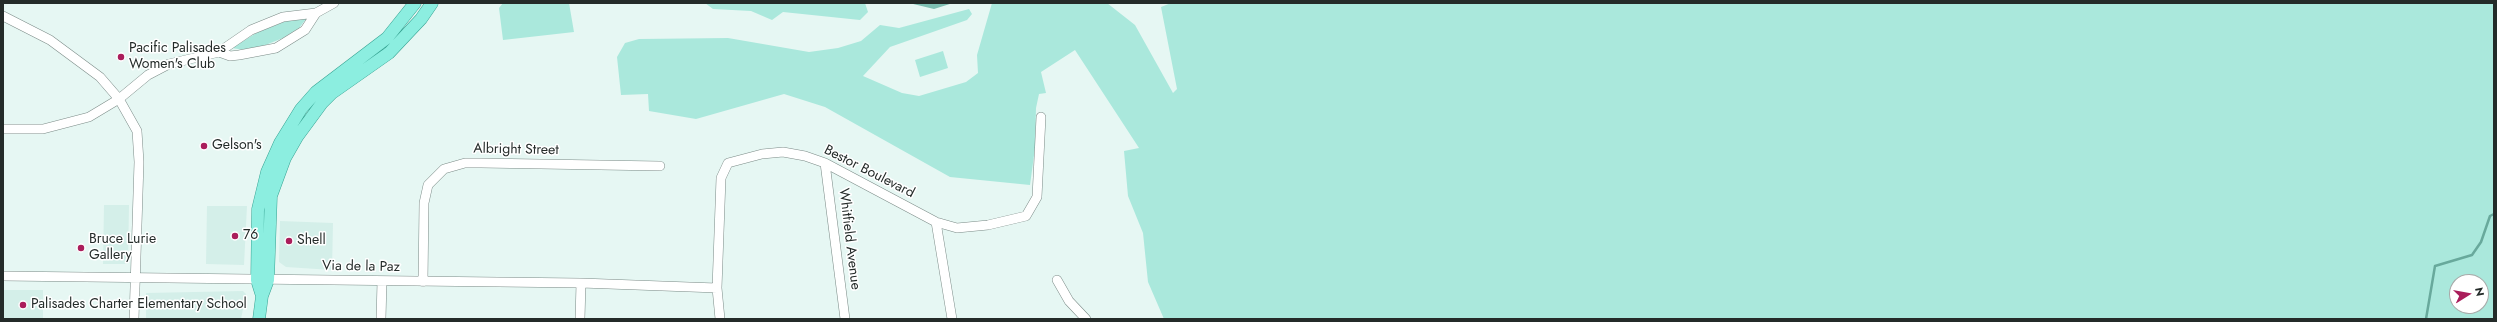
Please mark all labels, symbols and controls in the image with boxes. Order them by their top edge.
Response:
place label: Pacific Palisades Women's Club [129,41,226,74]
marker: Pacific Palisades Women's Club [116,52,126,62]
place label: Gelson's [212,138,262,154]
marker: Gelson's [199,141,209,151]
street label: Albright Street [473,141,559,159]
street label: Bestor Boulevard [821,142,917,202]
street label: Whitfield Avenue [834,187,864,291]
place label: 76 [243,228,258,244]
marker: 76 [230,231,240,241]
place label: Bruce Lurie Gallery [89,232,156,264]
place label: Shell [297,233,326,249]
marker: Shell [284,236,294,246]
marker: Bruce Lurie Gallery [76,243,86,253]
street label: Via de la Paz [322,258,400,276]
north arrow [2449,274,2489,314]
text: N [2471,286,2488,298]
place label: Palisades Charter Elementary School [31,297,247,313]
marker: Palisades Charter Elementary School [18,300,28,310]

